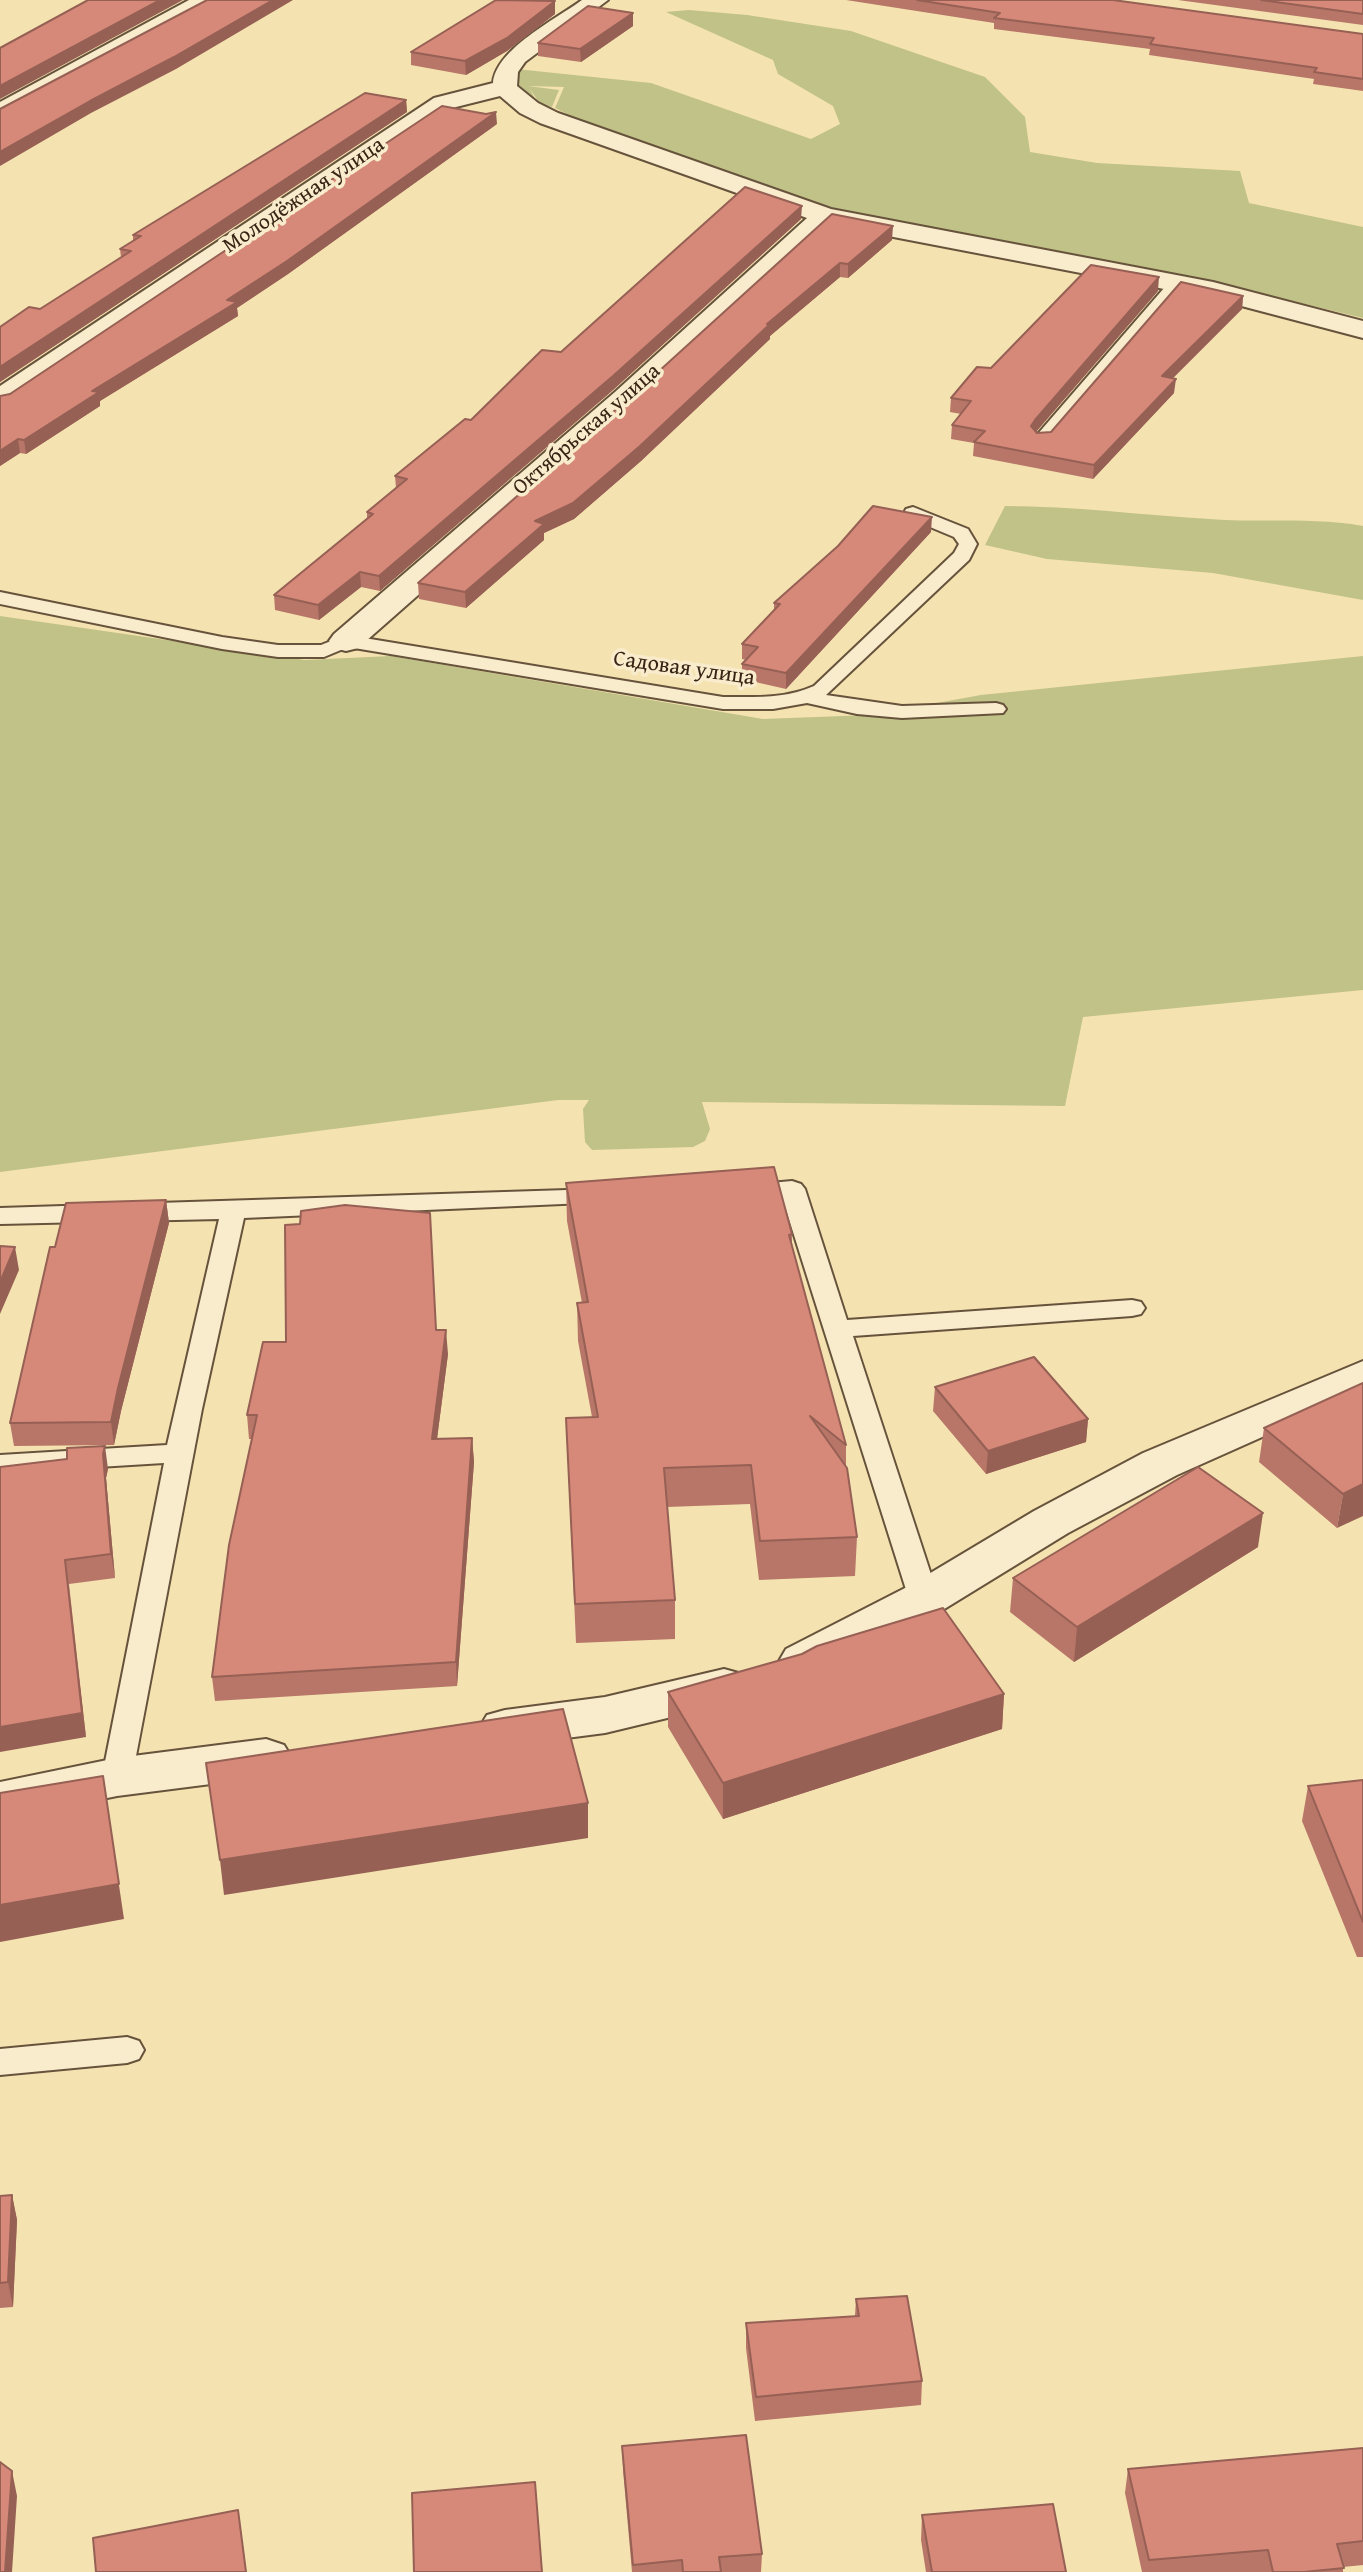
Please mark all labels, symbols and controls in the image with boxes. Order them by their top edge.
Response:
street label: Молодёжная улица [218,132,390,260]
street label: Октябрьская улица [508,359,666,501]
street label: Садовая улица [612,646,756,692]

